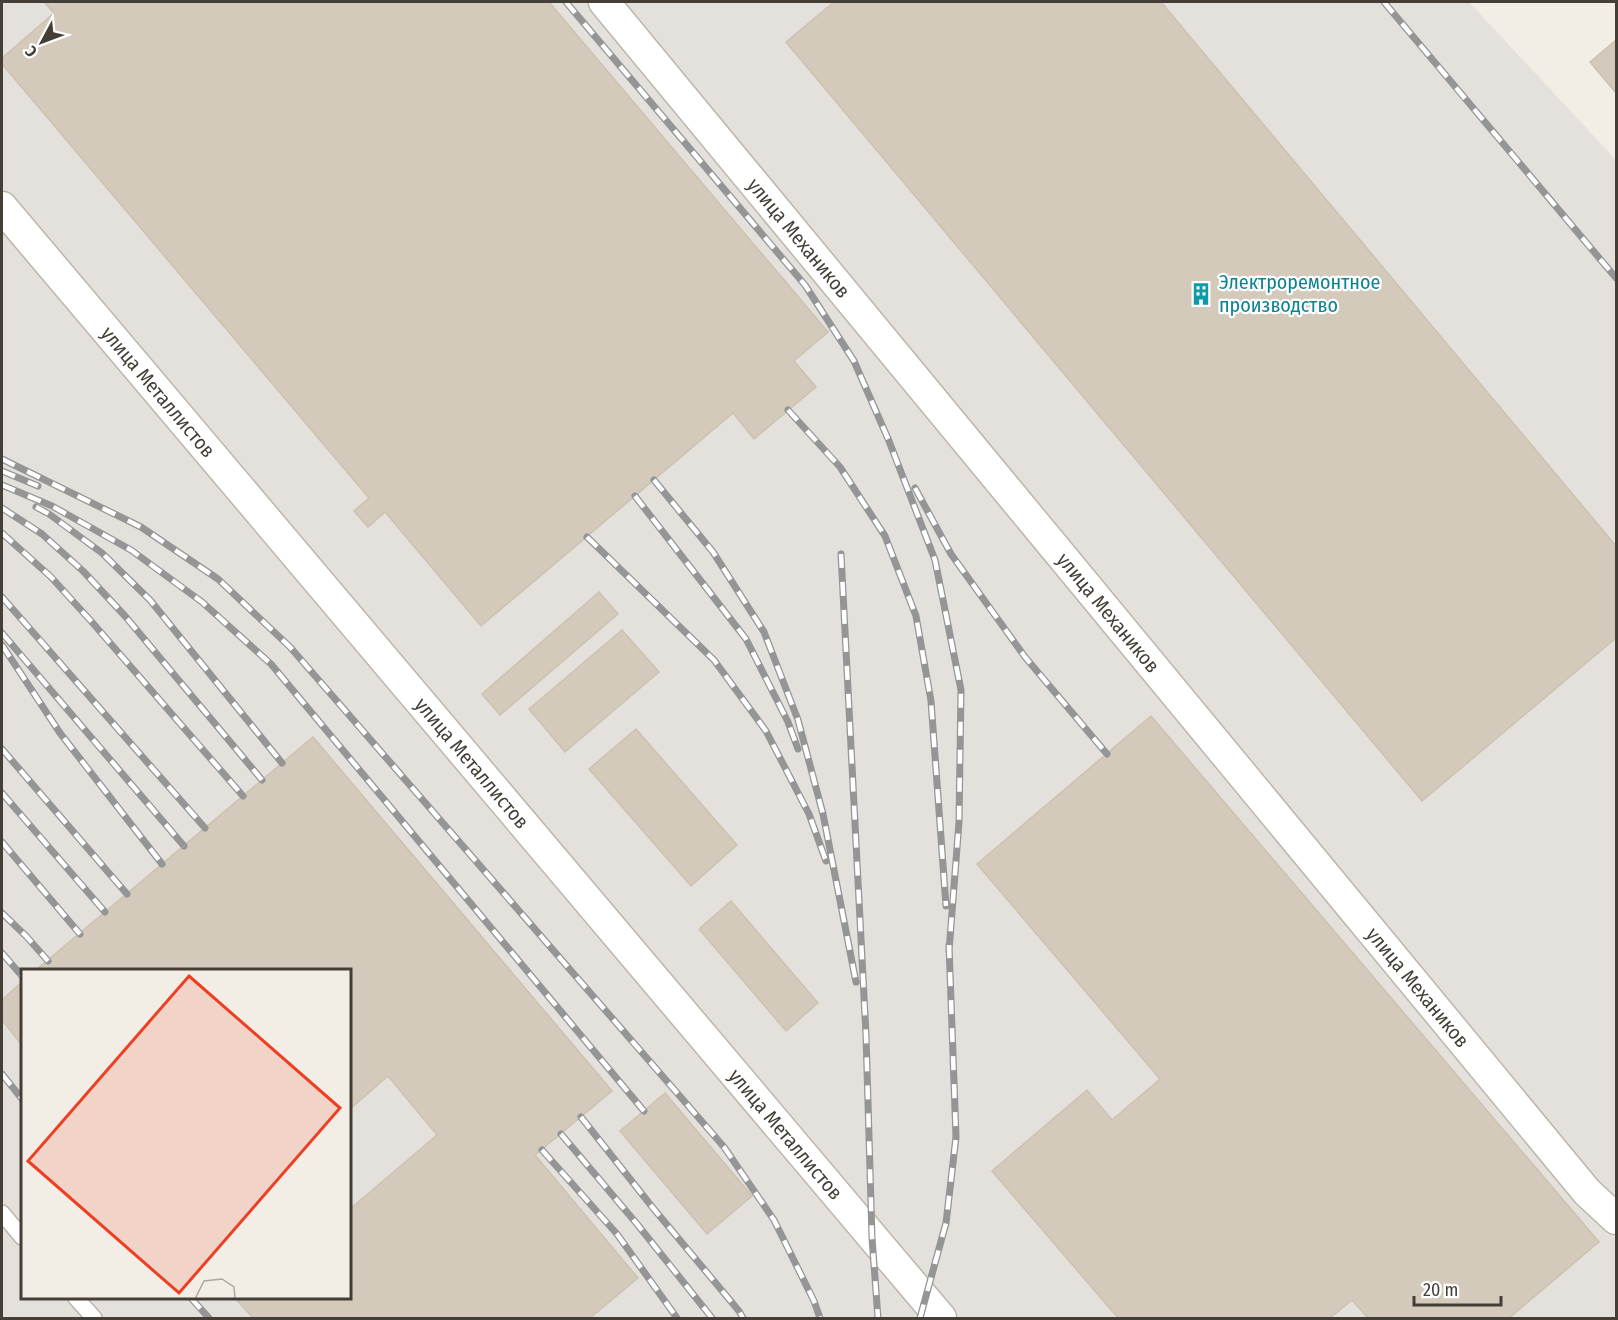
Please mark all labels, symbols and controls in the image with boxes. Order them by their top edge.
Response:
north arrow [12,12,72,72]
text: С [21,42,41,61]
street label: улица Механиков [742,173,855,303]
place label: Электроремонтное производство [1219,270,1380,317]
building icon: Электроремонтное производство [1188,281,1214,307]
street label: улица Металлистов [96,322,220,462]
street label: улица Механиков [1052,548,1165,677]
street label: улица Металлистов [410,693,534,833]
street label: улица Механиков [1361,923,1474,1052]
inset map [21,969,351,1299]
street label: улица Металлистов [724,1064,848,1205]
scale bar [1414,1269,1501,1307]
text: 20 m [1423,1279,1458,1301]

